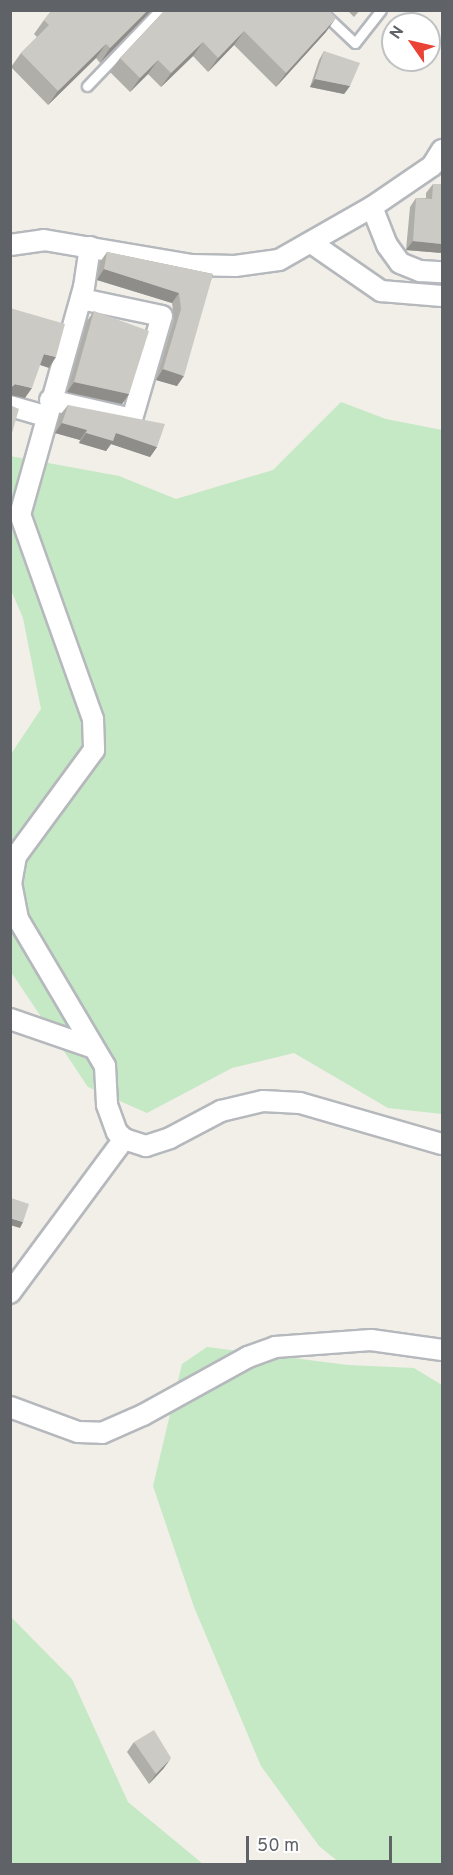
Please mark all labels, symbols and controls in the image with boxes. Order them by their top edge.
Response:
north arrow [381,12,441,72]
text: N [386,23,409,43]
scale bar [249,1824,394,1862]
text: 50 m [257,1835,299,1858]

